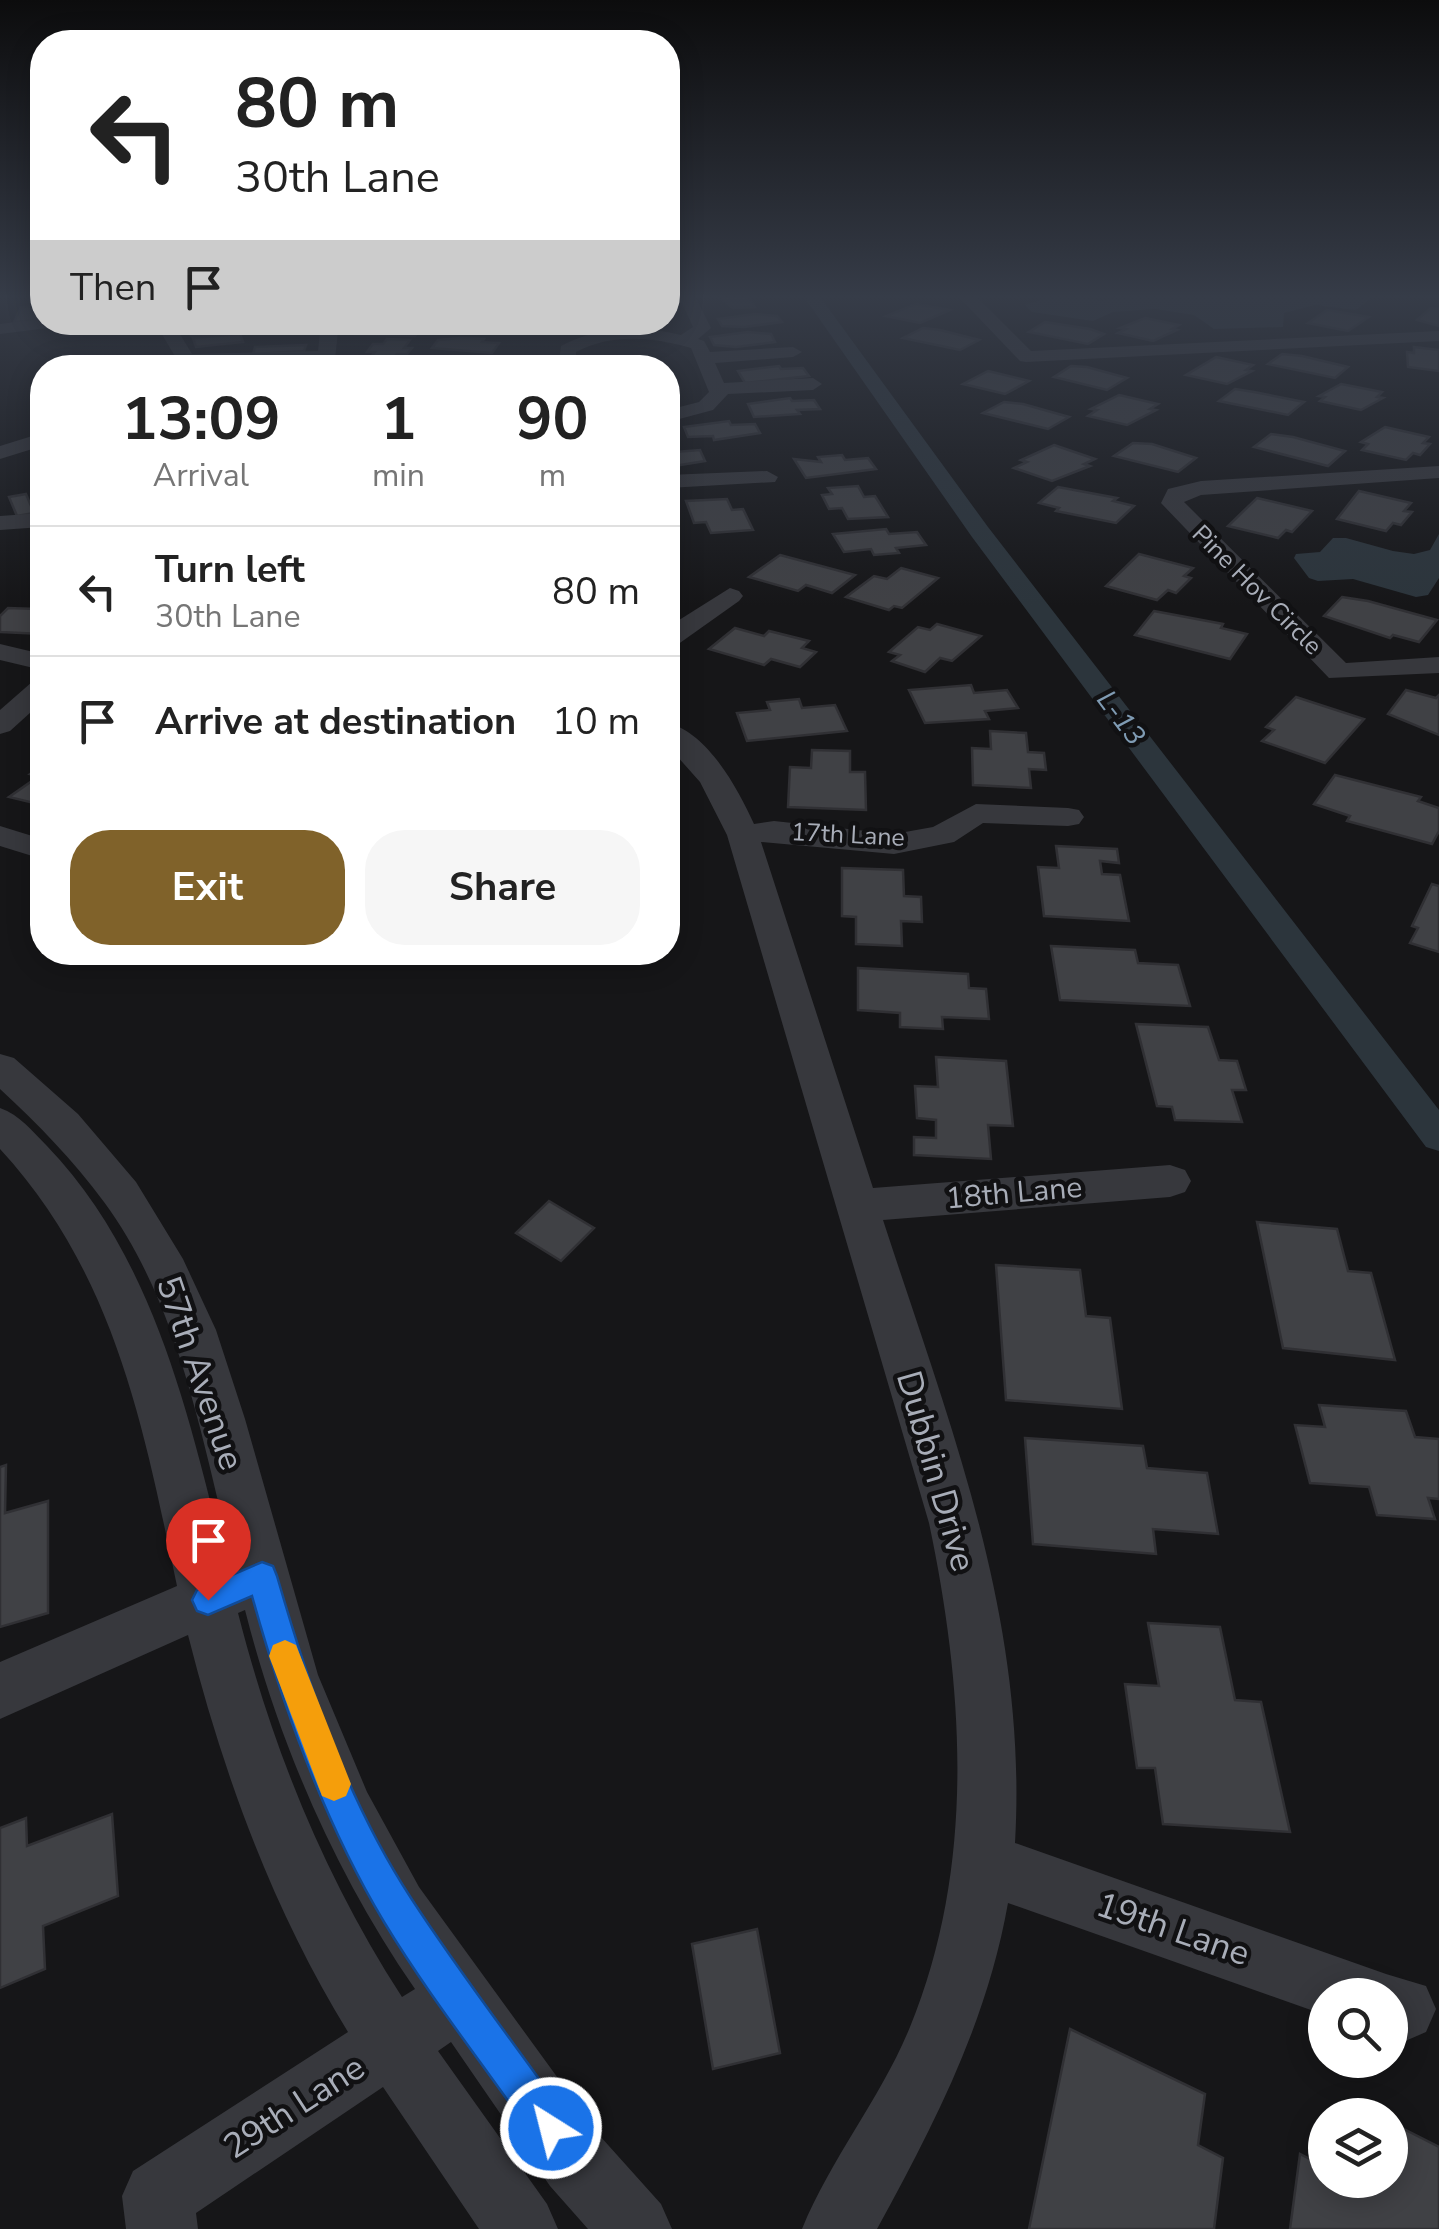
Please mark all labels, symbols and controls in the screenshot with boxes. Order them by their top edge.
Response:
text: 80 m [235,56,399,152]
icon: left [70,70,200,200]
text: 30th Lane [235,147,440,208]
icon: arrive [176,260,231,315]
text: Then [70,262,156,313]
text: 13:09 [122,378,280,460]
text: 1 [380,378,416,460]
text: 90 [516,378,588,460]
text: Arrival [153,454,249,497]
text: min [372,454,425,497]
text: m [539,454,566,497]
street label: Pine Hov Circle [1184,517,1330,663]
text: Turn left [155,544,305,595]
icon: left [70,564,125,619]
text: 80 m [552,566,640,617]
text: 30th Lane [155,595,301,638]
water label: L-13 [1088,683,1154,753]
icon: arrive [70,694,125,749]
text: Arrive at destination [155,696,516,747]
text: 10 m [552,696,640,747]
street label: 17th Lane [790,815,906,855]
button: Exit [70,830,345,945]
button: Share [365,830,640,945]
street label: 18th Lane [944,1167,1084,1219]
street label: 57th Avenue [145,1270,255,1476]
street label: Dubbin Drive [885,1365,987,1577]
pin [166,1498,251,1601]
icon: arrive [181,1513,236,1568]
street label: 19th Lane [1090,1881,1256,1977]
map controls [1308,1978,1408,2198]
button: search [1308,1978,1408,2078]
street label: 29th Lane [214,2044,374,2170]
position arrow [499,2076,603,2180]
button: layers [1308,2098,1408,2198]

